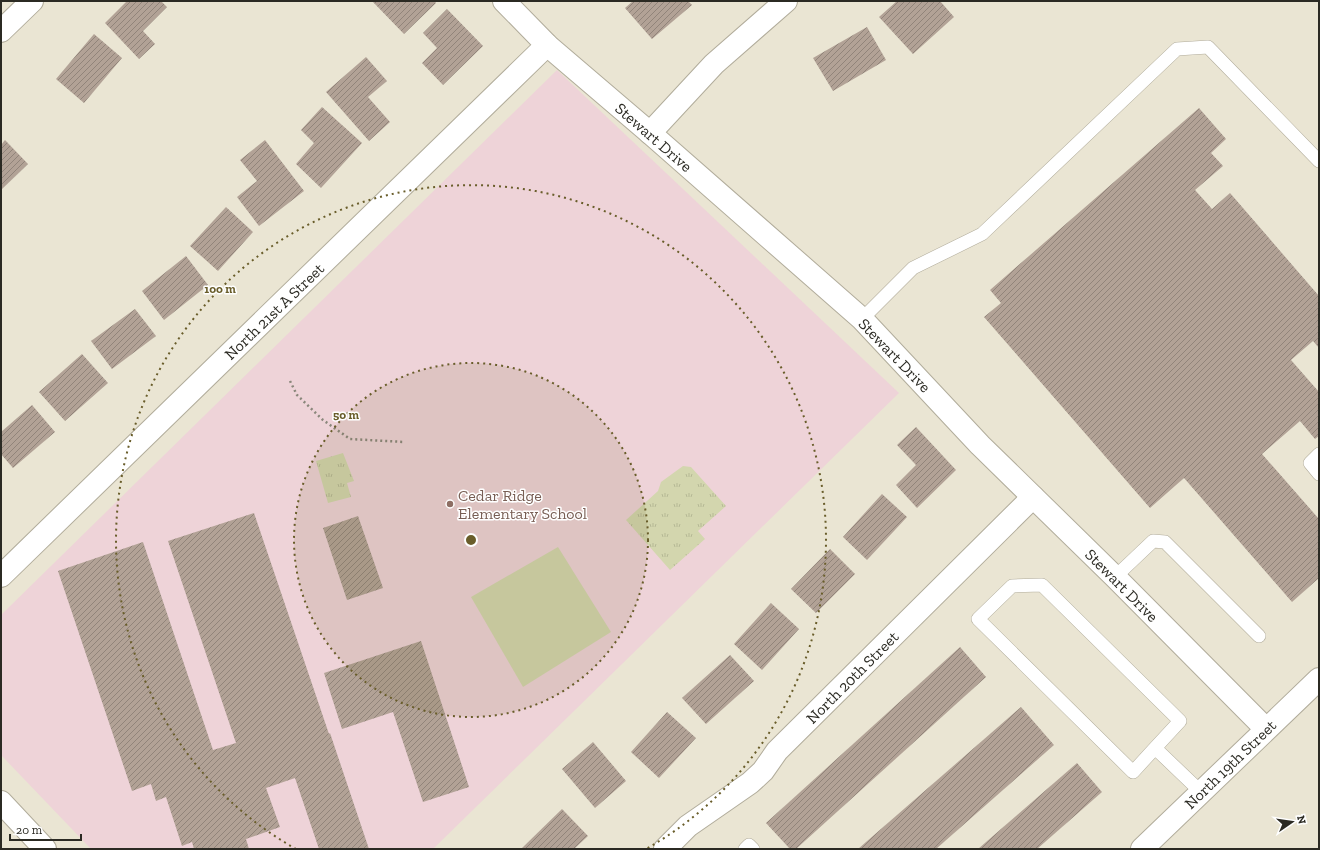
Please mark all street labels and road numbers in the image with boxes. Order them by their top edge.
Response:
street label: Stewart Drive [611,99,696,176]
street label: North 21st A Street [221,259,328,364]
street label: Stewart Drive [855,314,935,396]
street label: Stewart Drive [1081,545,1162,626]
street label: North 20th Street [802,627,903,727]
street label: North 19th Street [1181,716,1280,813]

